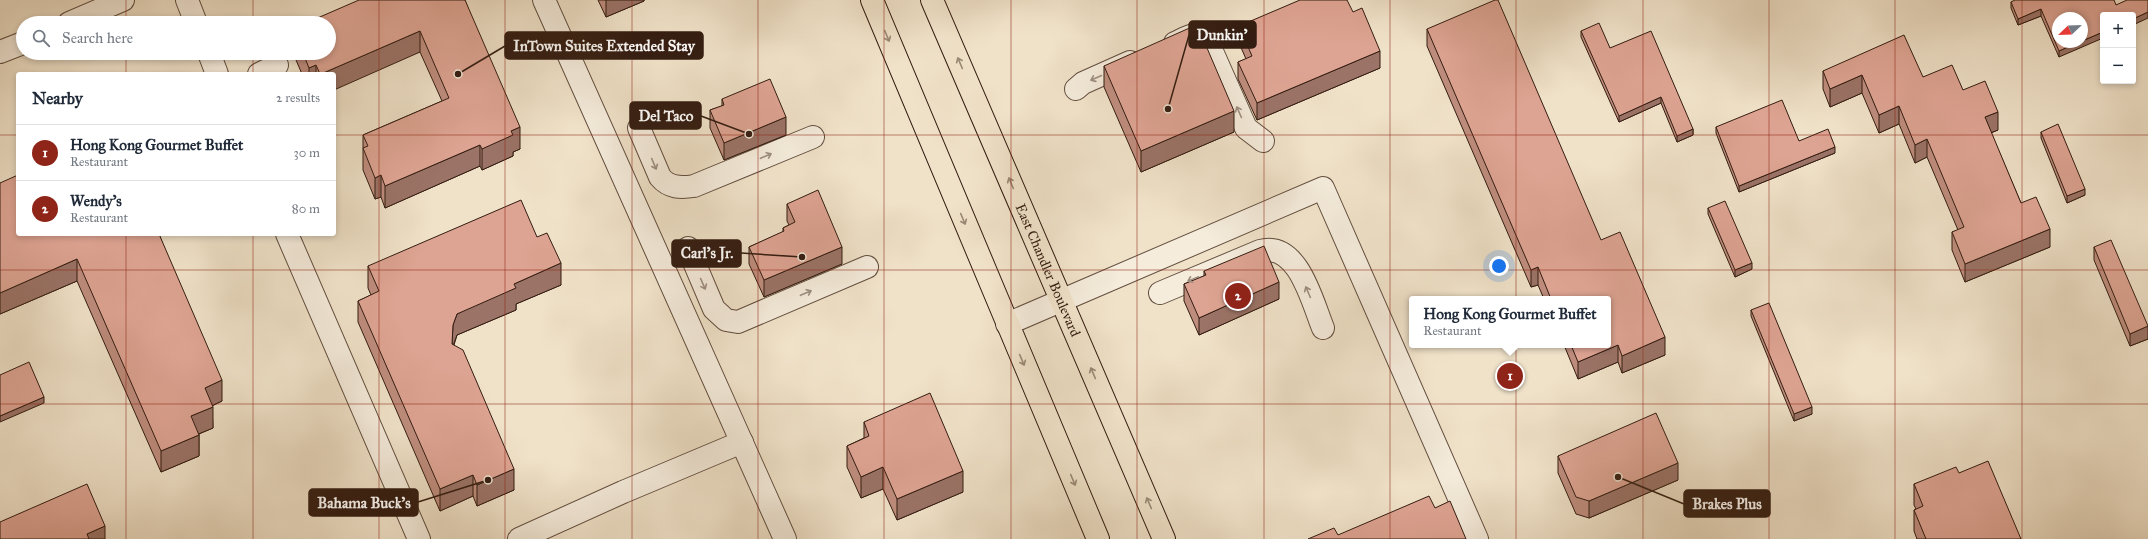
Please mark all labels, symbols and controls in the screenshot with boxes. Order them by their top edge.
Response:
north arrow [2052,12,2088,48]
map controls [2100,12,2136,84]
button: + [2100,12,2136,48]
search box [16,16,336,60]
callout: Dunkin' [1189,21,1256,48]
text: Dunkin' [1197,26,1248,44]
icon: search [30,27,52,49]
text: Search here [62,29,133,47]
one-way arrow [884,30,891,42]
callout: InTown Suites Extended Stay [505,32,703,59]
text: InTown Suites Extended Stay [513,37,696,56]
button: − [2100,48,2136,84]
one-way arrow [955,58,963,70]
one-way arrow [1090,75,1102,82]
text: Nearby [32,88,83,109]
text: 2 results [276,90,320,106]
callout: Del Taco [630,102,701,129]
one-way arrow [1235,106,1242,118]
text: Del Taco [638,107,694,125]
text: Hong Kong Gourmet Buffet [70,136,243,154]
text: 1 [42,145,48,161]
text: 30 m [294,145,320,161]
one-way arrow [760,152,772,160]
text: Restaurant [70,154,128,170]
one-way arrow [651,158,659,170]
one-way arrow [1007,177,1014,189]
text: Wendy's [70,192,122,210]
text: 2 [42,201,48,217]
text: 80 m [292,201,320,217]
street label: East Chandler Boulevard [1012,201,1084,339]
text: Restaurant [70,210,128,226]
one-way arrow [960,213,968,225]
callout: Carl's Jr. [672,240,741,267]
text: Carl's Jr. [681,244,733,263]
your location [1489,256,1509,276]
one-way arrow [1187,276,1199,283]
one-way arrow [700,277,707,289]
pin: 2 [1225,281,1251,311]
one-way arrow [1304,287,1312,299]
one-way arrow [800,288,812,296]
popup [1409,296,1611,348]
text: Hong Kong Gourmet Buffet [1423,305,1597,323]
text: Restaurant [1423,323,1482,339]
one-way arrow [1019,354,1027,366]
pin: 1 [1497,361,1523,391]
one-way arrow [1089,367,1096,379]
one-way arrow [1070,473,1077,485]
callout: Bahama Buck's [309,489,418,516]
callout: Brakes Plus [1684,490,1770,517]
text: Bahama Buck's [317,494,411,512]
text: Brakes Plus [1692,495,1762,513]
one-way arrow [1145,498,1152,510]

